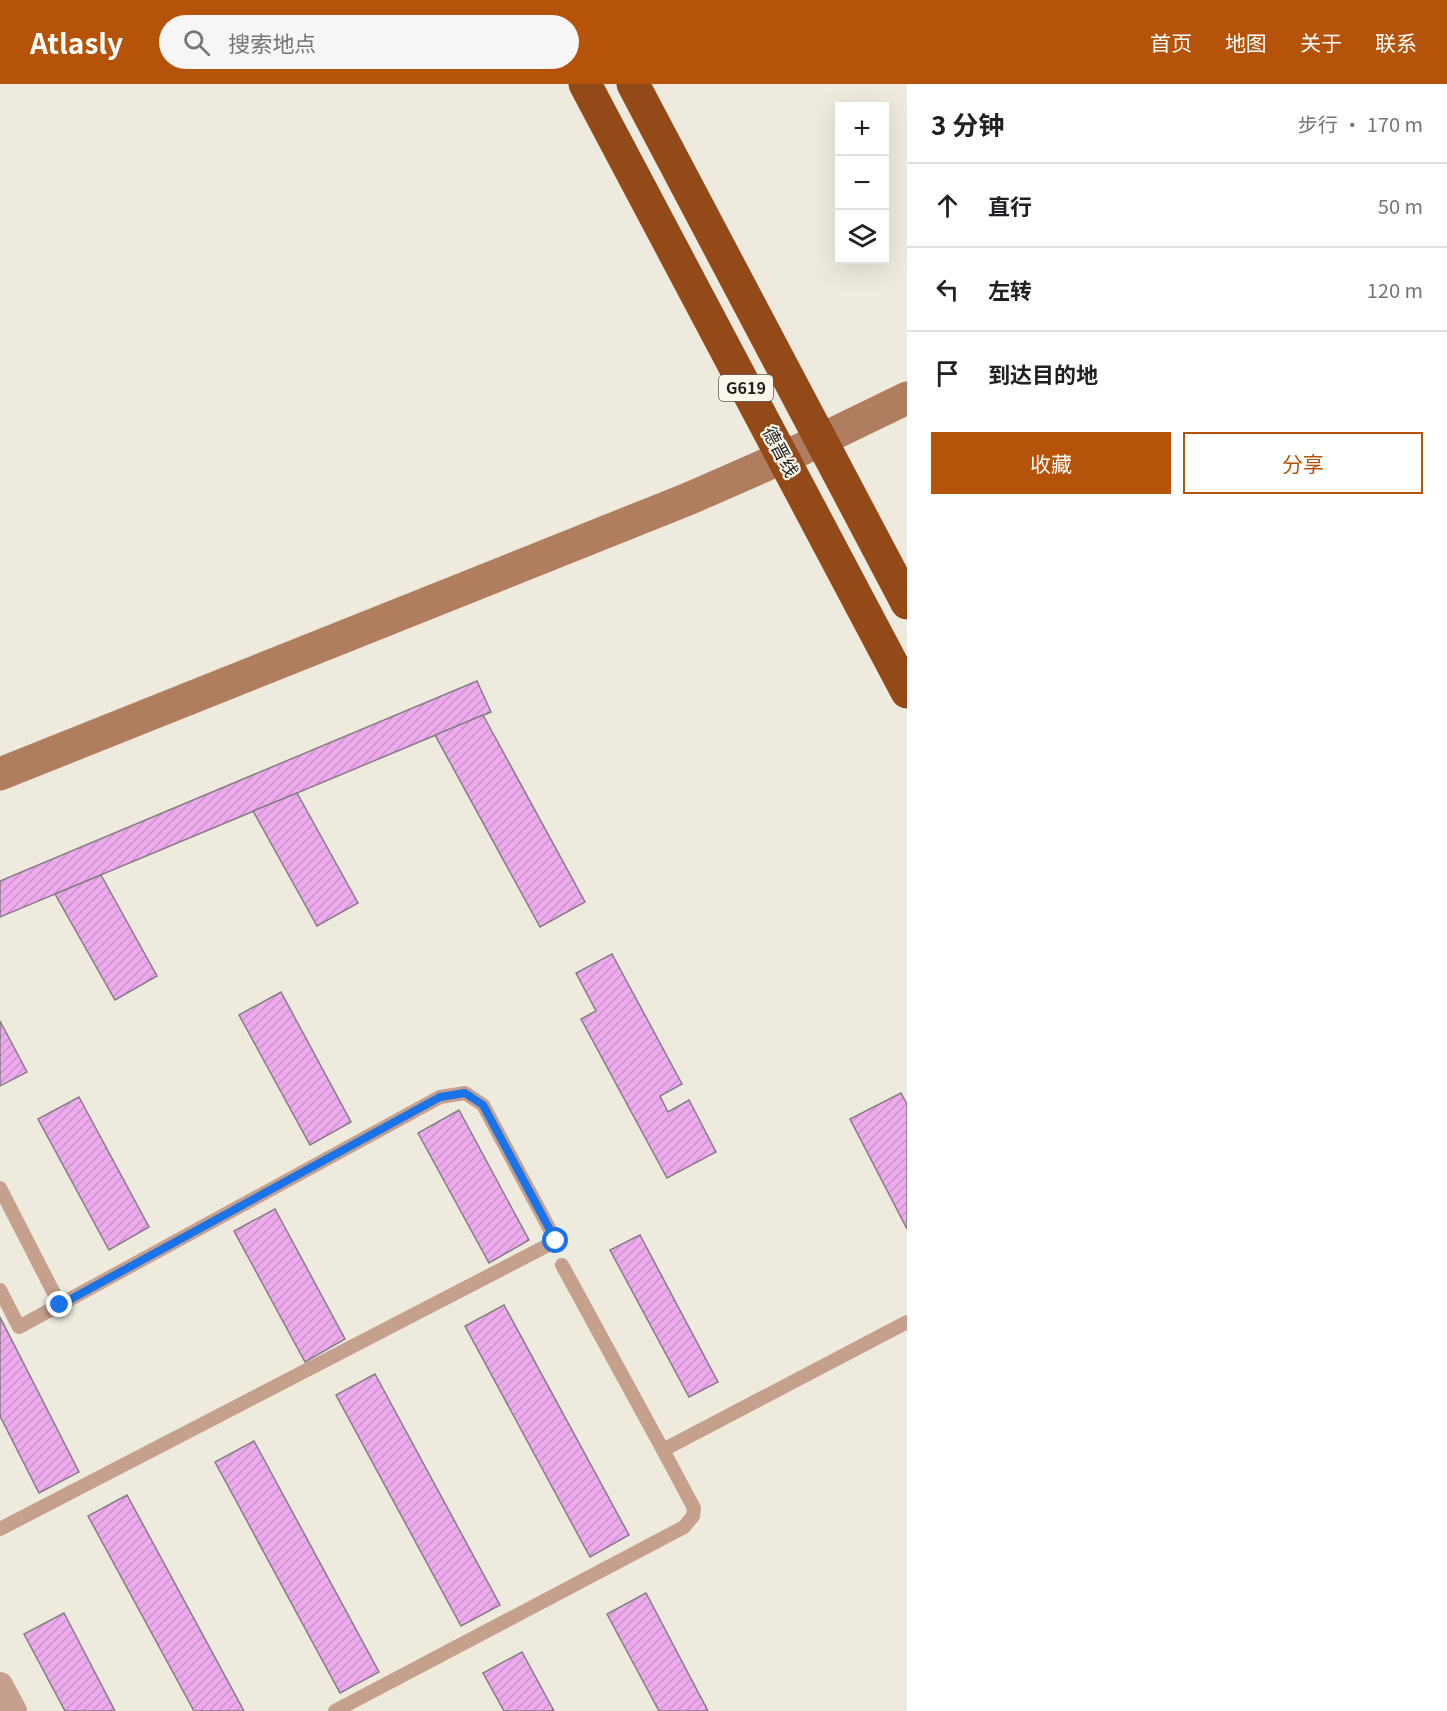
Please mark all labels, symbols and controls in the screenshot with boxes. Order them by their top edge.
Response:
search box [159,15,579,69]
text: Atlasly [30,22,123,62]
icon: search [180,26,213,59]
text: 搜索地点 [228,26,316,58]
text: 首页 [1150,27,1192,57]
text: 地图 [1225,27,1267,57]
text: 关于 [1300,27,1342,57]
text: 联系 [1375,27,1417,57]
map controls [835,102,889,264]
button: + [835,102,889,156]
text: 3 分钟 [931,105,1004,142]
text: 步行 · 170 m [1298,109,1423,138]
button: − [835,156,889,210]
icon: ahead [931,189,964,222]
text: 直行 [988,189,1032,221]
text: 50 m [1378,191,1423,220]
button: layers [835,210,889,264]
icon: left [931,273,964,306]
text: 左转 [988,273,1032,305]
text: 120 m [1367,275,1423,304]
icon: arrive [931,357,964,390]
text: 到达目的地 [988,357,1098,389]
road number: G619 [719,375,773,401]
street label: 德晋线 [758,421,806,481]
button: 收藏 [931,432,1171,494]
button: 分享 [1183,432,1423,494]
route start [542,1227,568,1253]
route end [46,1291,72,1317]

